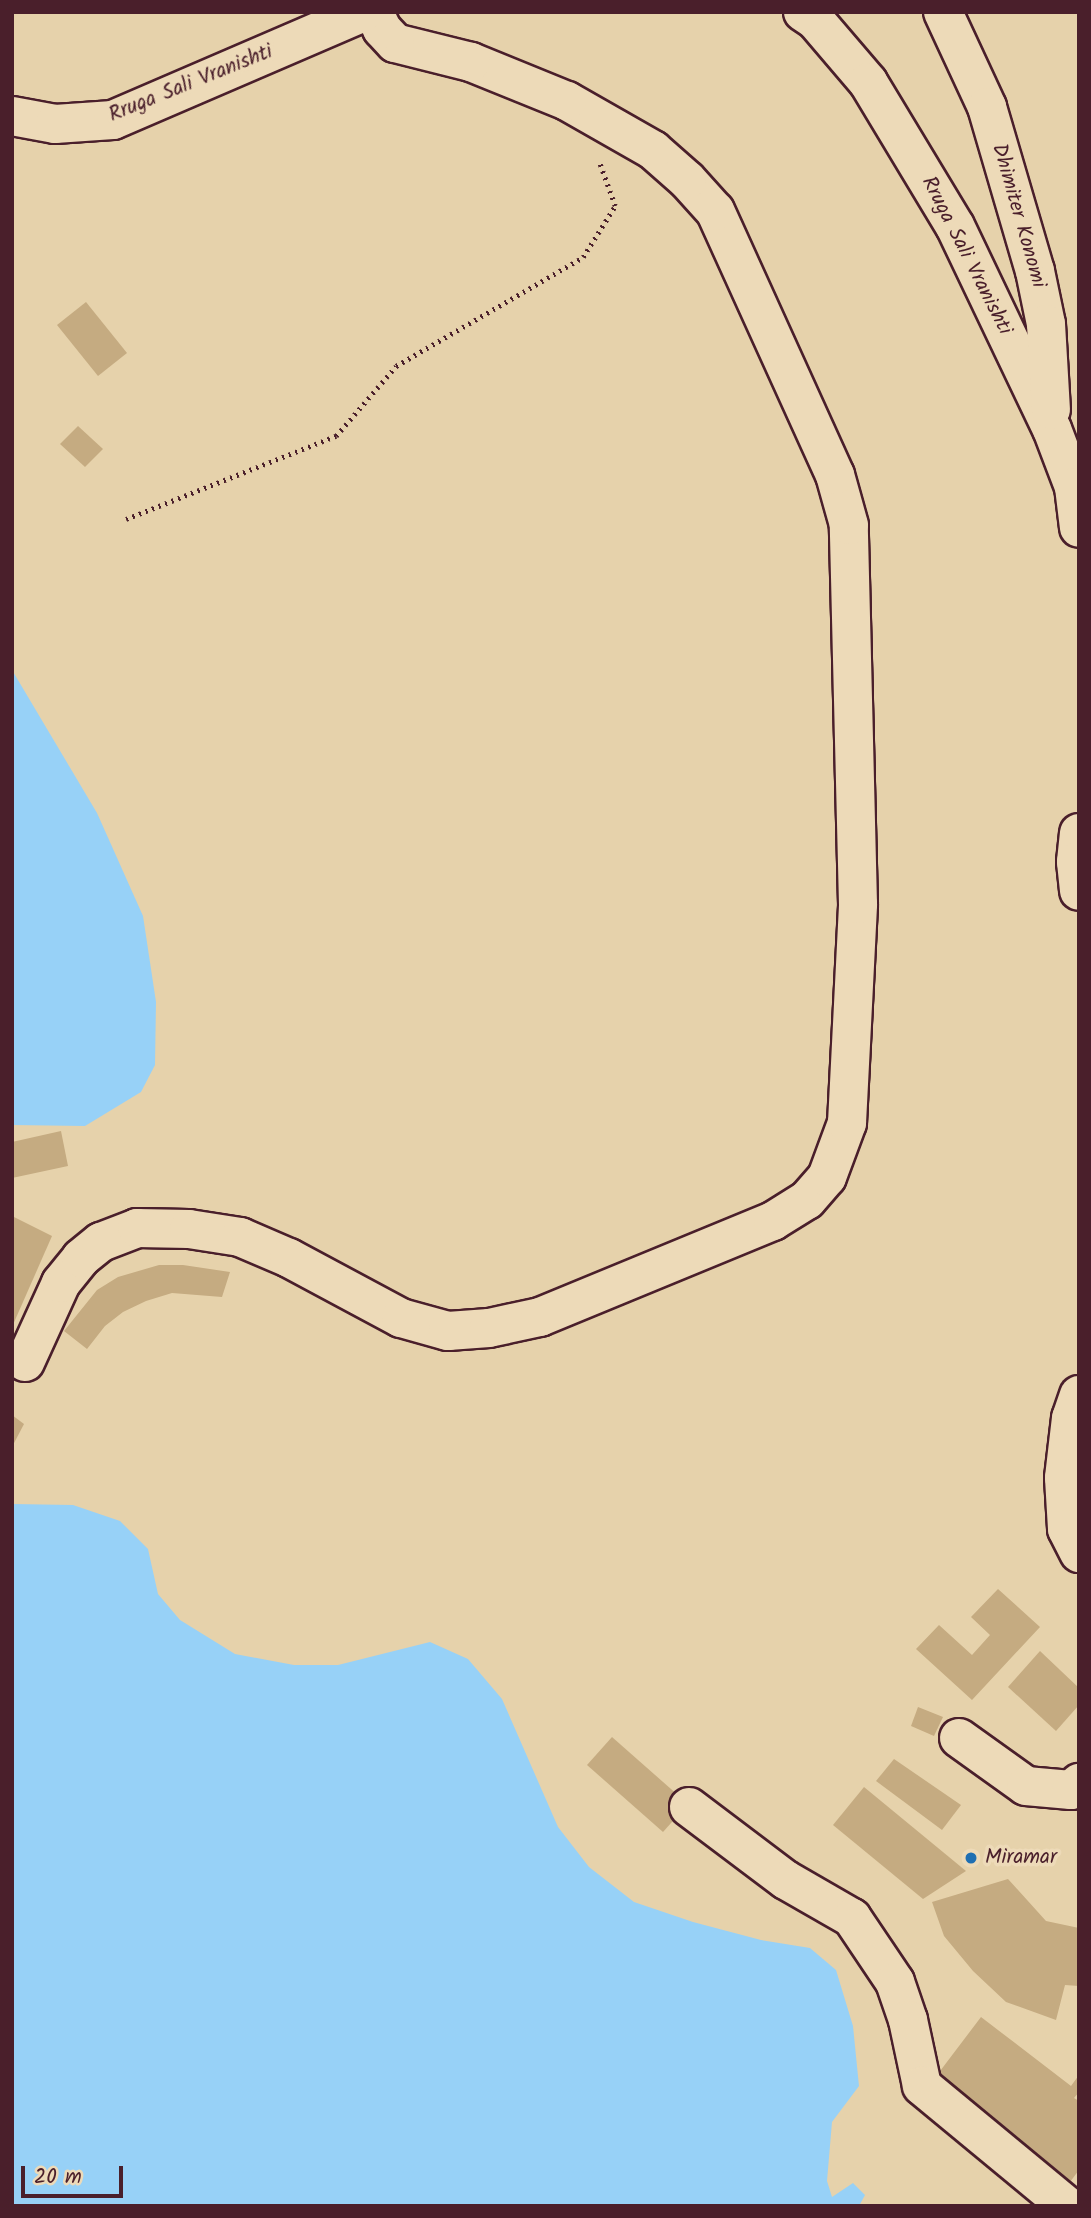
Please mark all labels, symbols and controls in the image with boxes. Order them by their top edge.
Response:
street label: Rruga Sali Vranishti [105,40,277,128]
street label: Dhimiter Konomi [985,141,1051,291]
street label: Rruga Sali Vranishti [915,172,1017,340]
place label: Miramar [985,1845,1057,1871]
marker: Miramar [963,1850,979,1866]
scale bar [24,2152,126,2196]
text: 20 m [34,2161,82,2194]

